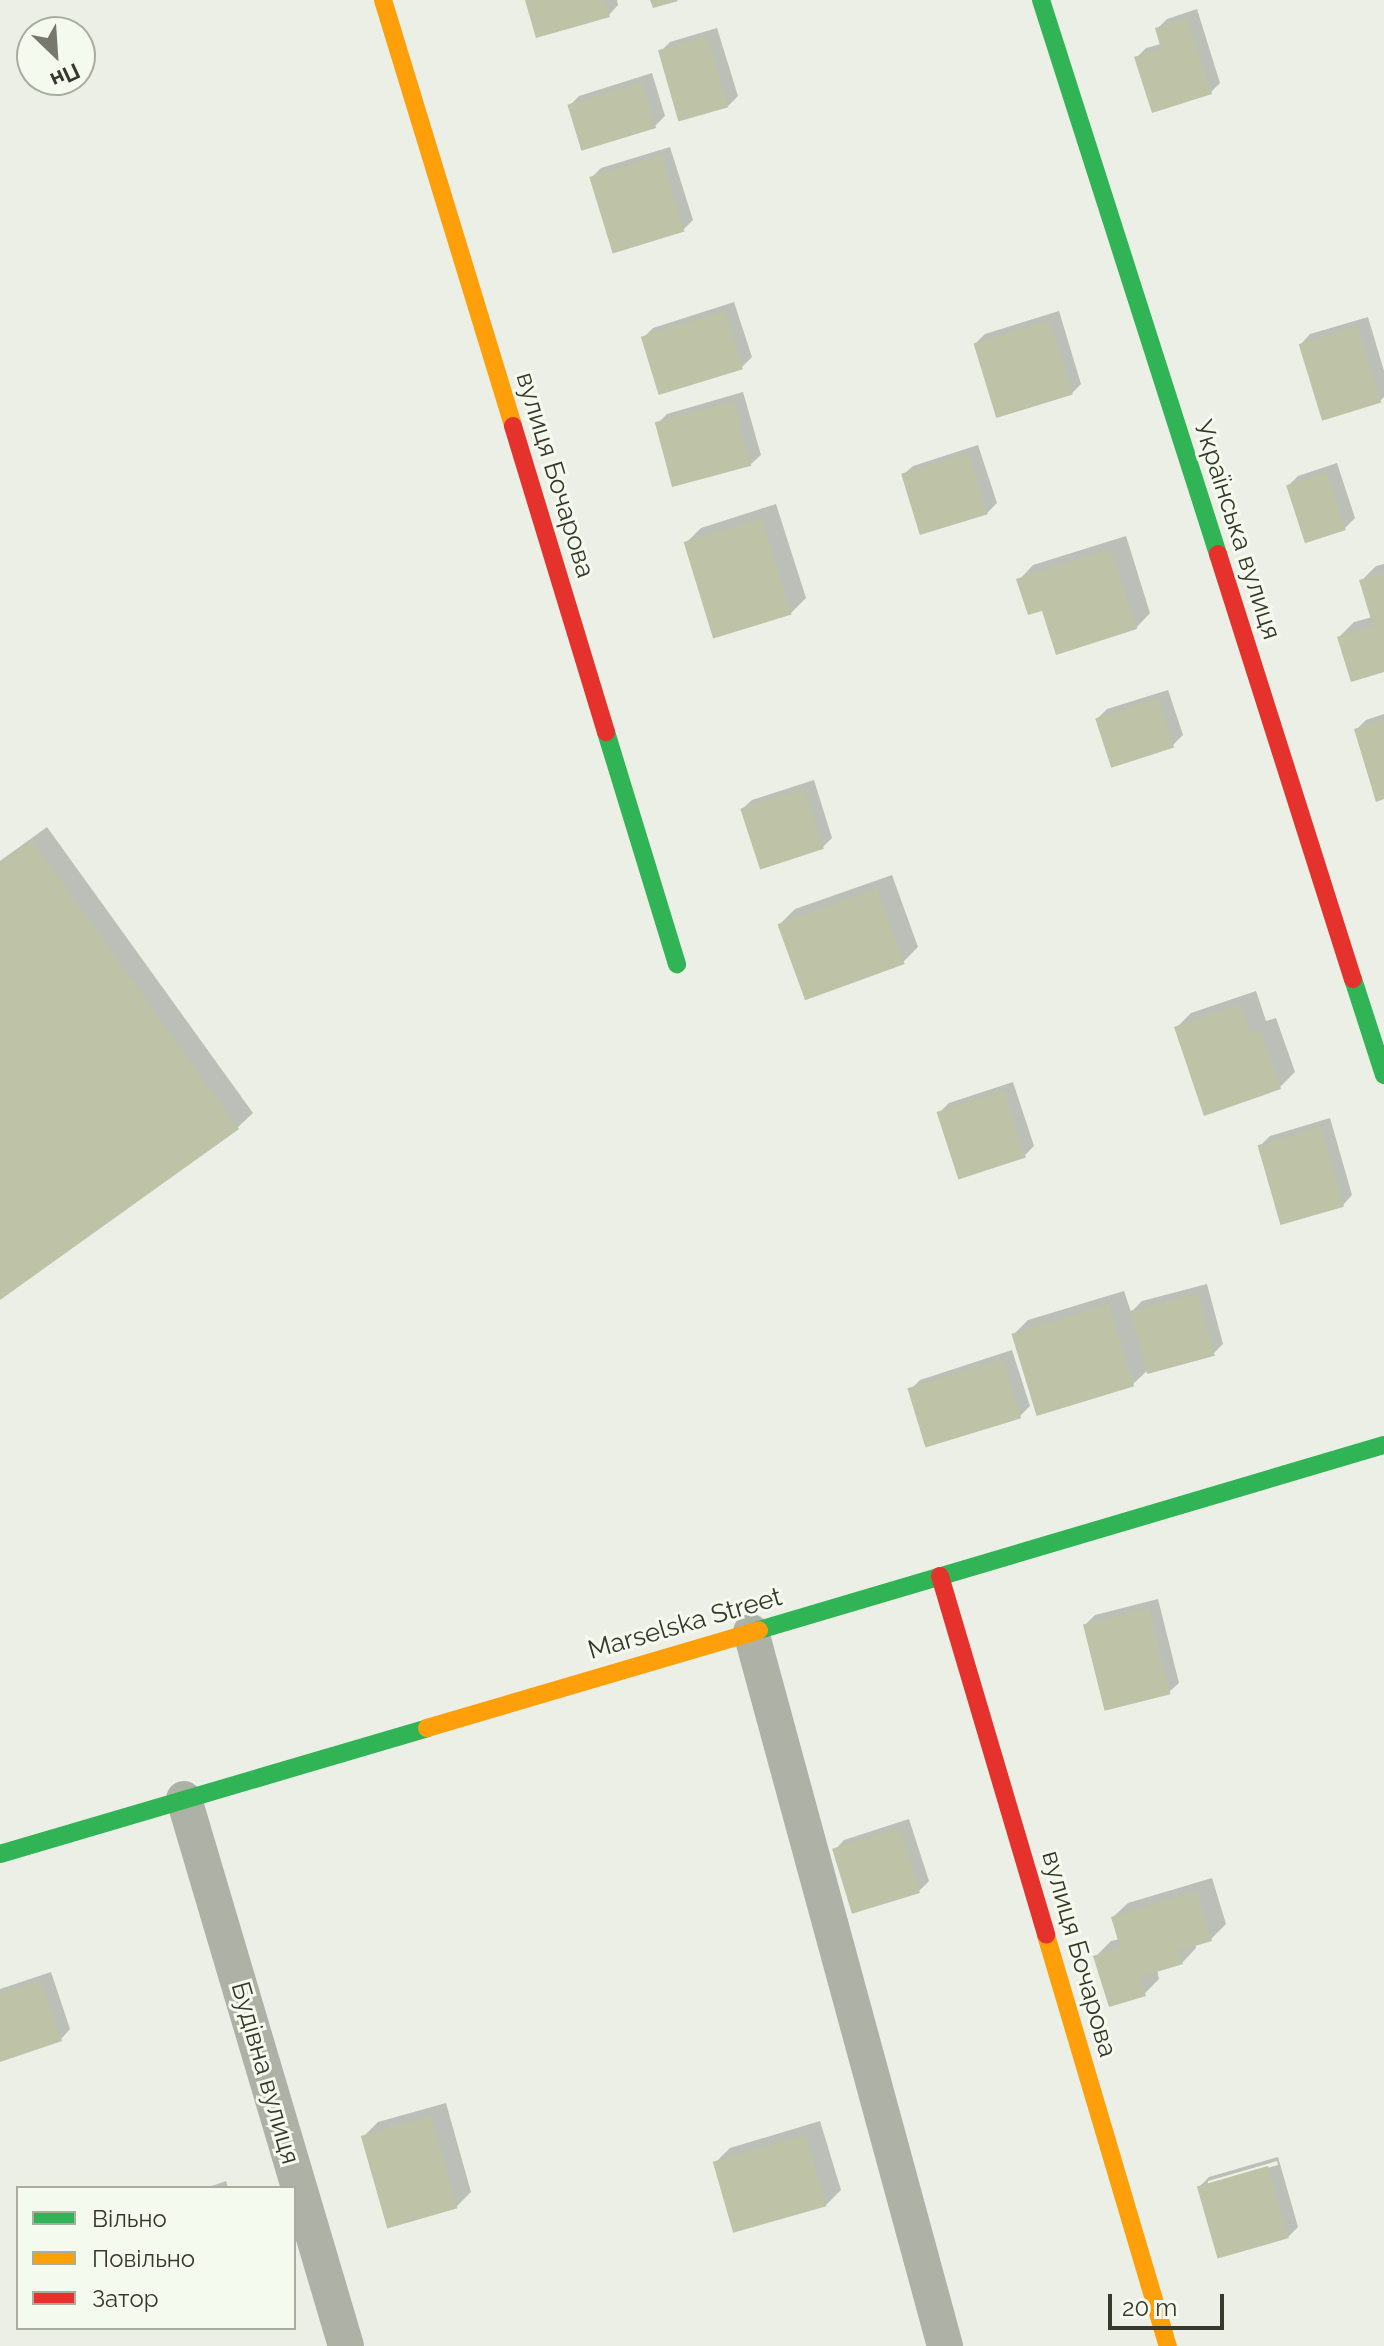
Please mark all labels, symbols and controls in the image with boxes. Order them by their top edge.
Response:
north arrow [16,16,96,96]
text: Пн [47,58,84,94]
street label: вулиця Бочарова [509,369,601,581]
street label: Українська вулиця [1187,416,1287,644]
street label: Marselska Street [585,1581,785,1667]
street label: вулиця Бочарова [1035,1847,1123,2061]
street label: Будівна вулиця [224,1978,306,2168]
legend [16,2186,296,2330]
text: Вільно [92,2204,167,2233]
text: Повільно [92,2244,195,2273]
scale bar [1112,2278,1228,2328]
text: Затор [92,2284,159,2313]
text: 20 m [1122,2293,1177,2322]

